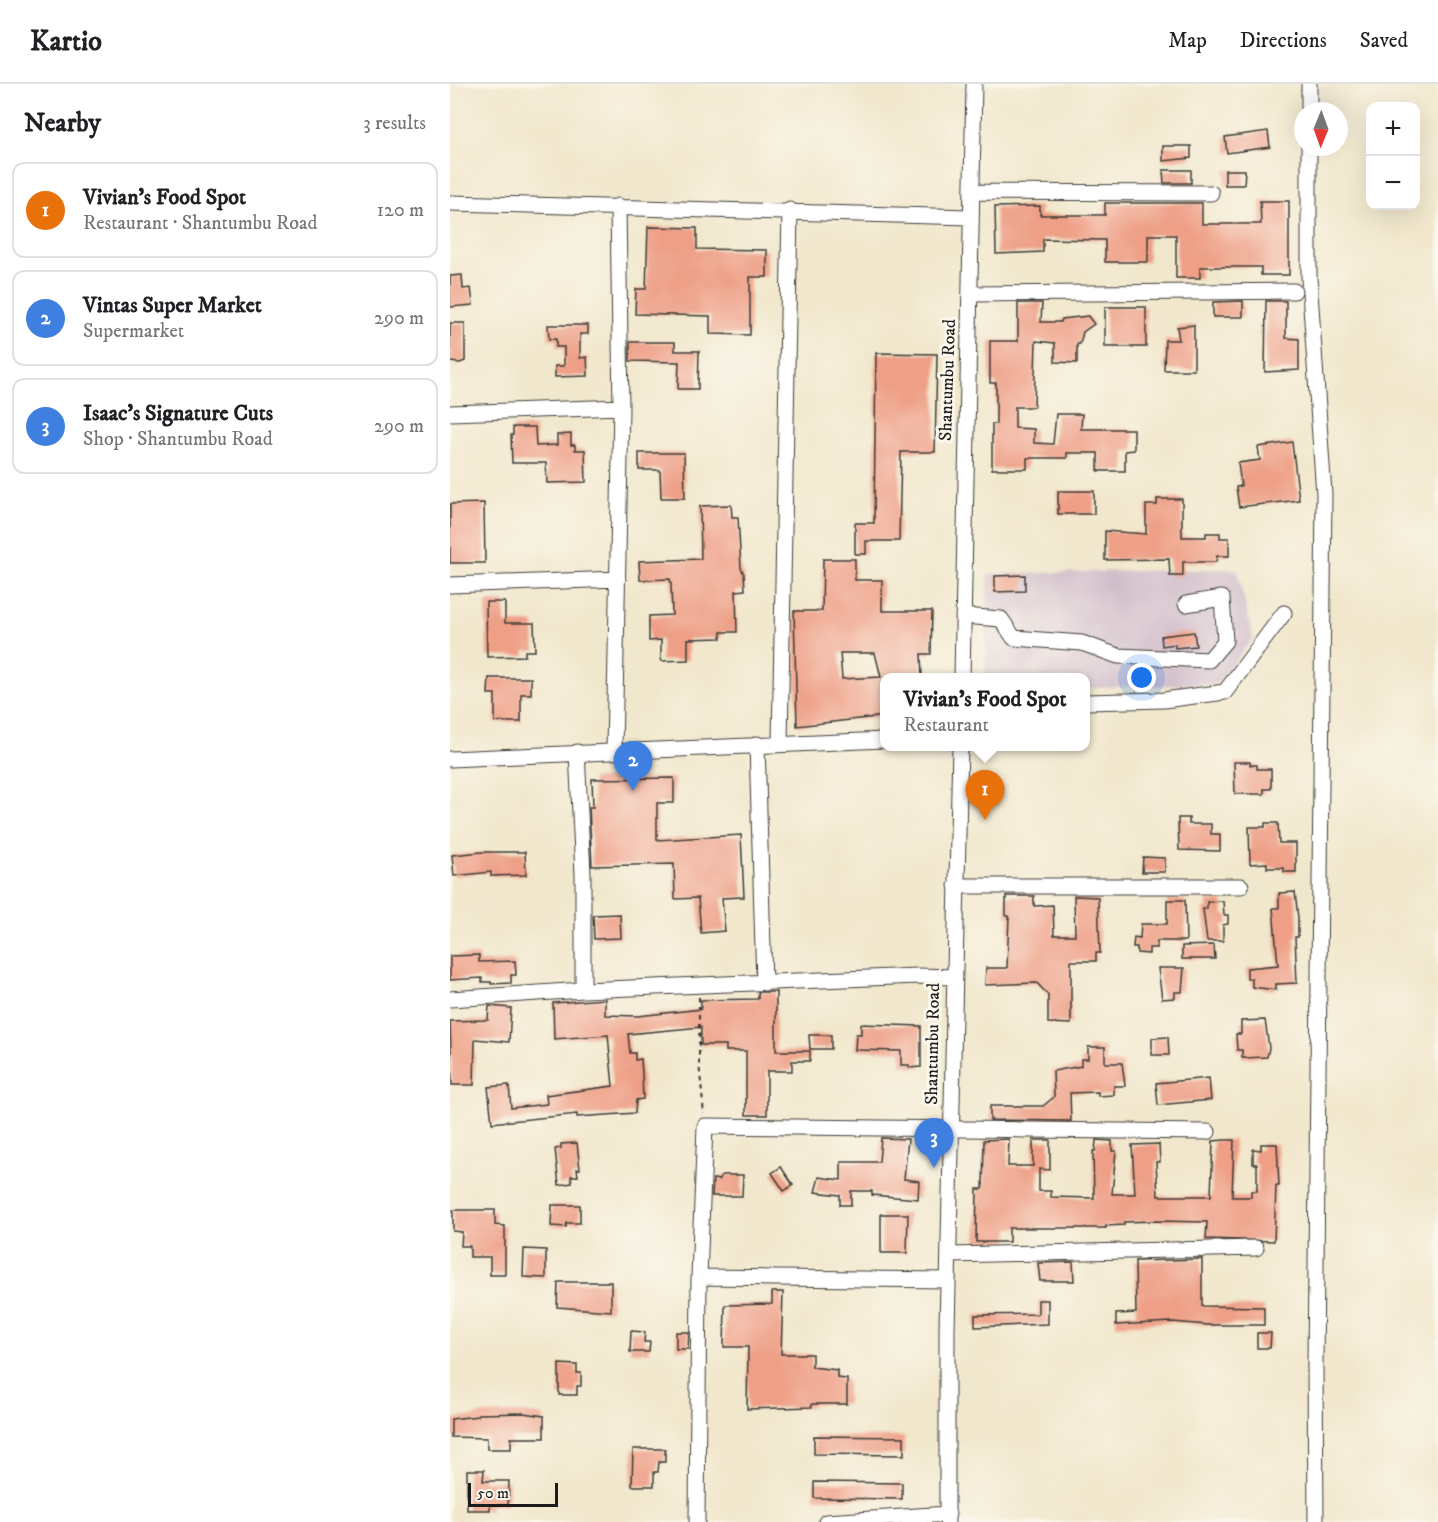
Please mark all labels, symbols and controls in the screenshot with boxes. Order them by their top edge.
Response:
text: Kartio [30,24,102,59]
text: Map [1168,28,1207,54]
text: Directions [1240,28,1327,54]
text: Saved [1360,28,1408,54]
north arrow [1294,102,1348,156]
map controls [1366,102,1420,210]
button: + [1366,102,1420,156]
text: Nearby [24,107,101,140]
text: 3 results [363,111,426,136]
button: − [1366,156,1420,210]
text: Vivian’s Food Spot [83,184,246,211]
text: 1 [42,198,49,223]
text: 120 m [377,198,424,223]
text: Restaurant · Shantumbu Road [83,211,317,236]
text: Vintas Super Market [83,292,262,319]
text: 2 [41,306,50,331]
text: 290 m [374,306,424,331]
text: Supermarket [83,319,184,344]
street label: Shantumbu Road [935,319,961,441]
text: Isaac's Signature Cuts [83,400,273,427]
text: 3 [42,414,49,439]
text: 290 m [374,414,424,439]
text: Shop · Shantumbu Road [83,427,273,452]
your location [1127,663,1156,692]
popup [880,673,1090,751]
text: Vivian’s Food Spot [903,686,1067,713]
text: Restaurant [903,713,989,738]
pin: 2 [614,742,652,791]
pin: 1 [966,770,1004,820]
street label: Shantumbu Road [921,983,945,1105]
pin: 3 [914,1118,954,1168]
scale bar [468,1480,558,1508]
text: 50 m [477,1483,509,1503]

